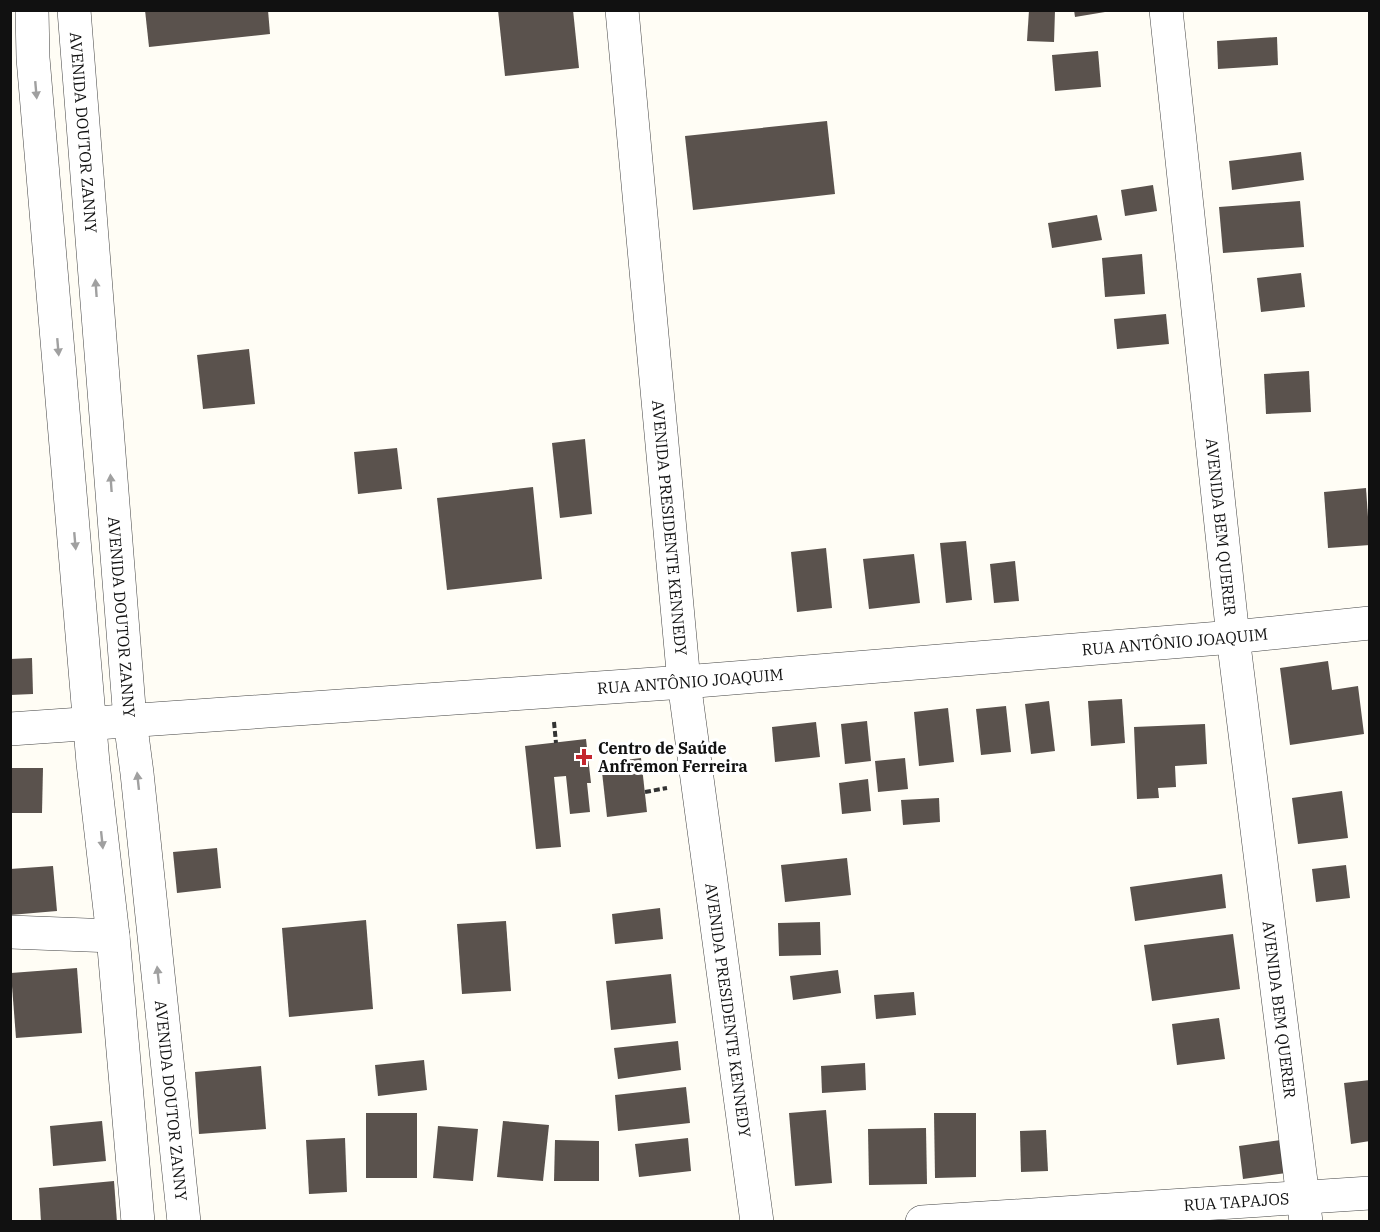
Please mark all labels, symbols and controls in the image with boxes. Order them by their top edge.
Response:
street label: AVENIDA DOUTOR ZANNY [66,31,102,234]
one-way arrow [31,80,41,99]
one-way arrow [91,279,101,298]
one-way arrow [53,337,63,356]
street label: AVENIDA PRESIDENTE KENNEDY [648,399,692,657]
street label: AVENIDA BEM QUERER [1202,437,1241,617]
one-way arrow [106,473,116,492]
street label: AVENIDA DOUTOR ZANNY [104,516,140,719]
one-way arrow [70,532,80,551]
street label: RUA ANTÔNIO JOAQUIM [1081,624,1269,659]
street label: RUA ANTÔNIO JOAQUIM [597,664,784,698]
place label: Centro de Saúde Anfremon Ferreira [598,738,748,776]
marker: Centro de Saúde Anfremon Ferreira [575,748,593,766]
one-way arrow [133,772,143,791]
one-way arrow [97,831,107,850]
street label: AVENIDA PRESIDENTE KENNEDY [701,882,755,1139]
street label: AVENIDA BEM QUERER [1259,920,1301,1100]
one-way arrow [153,966,163,985]
street label: AVENIDA DOUTOR ZANNY [151,999,192,1202]
street label: RUA TAPAJOS [1183,1188,1290,1215]

